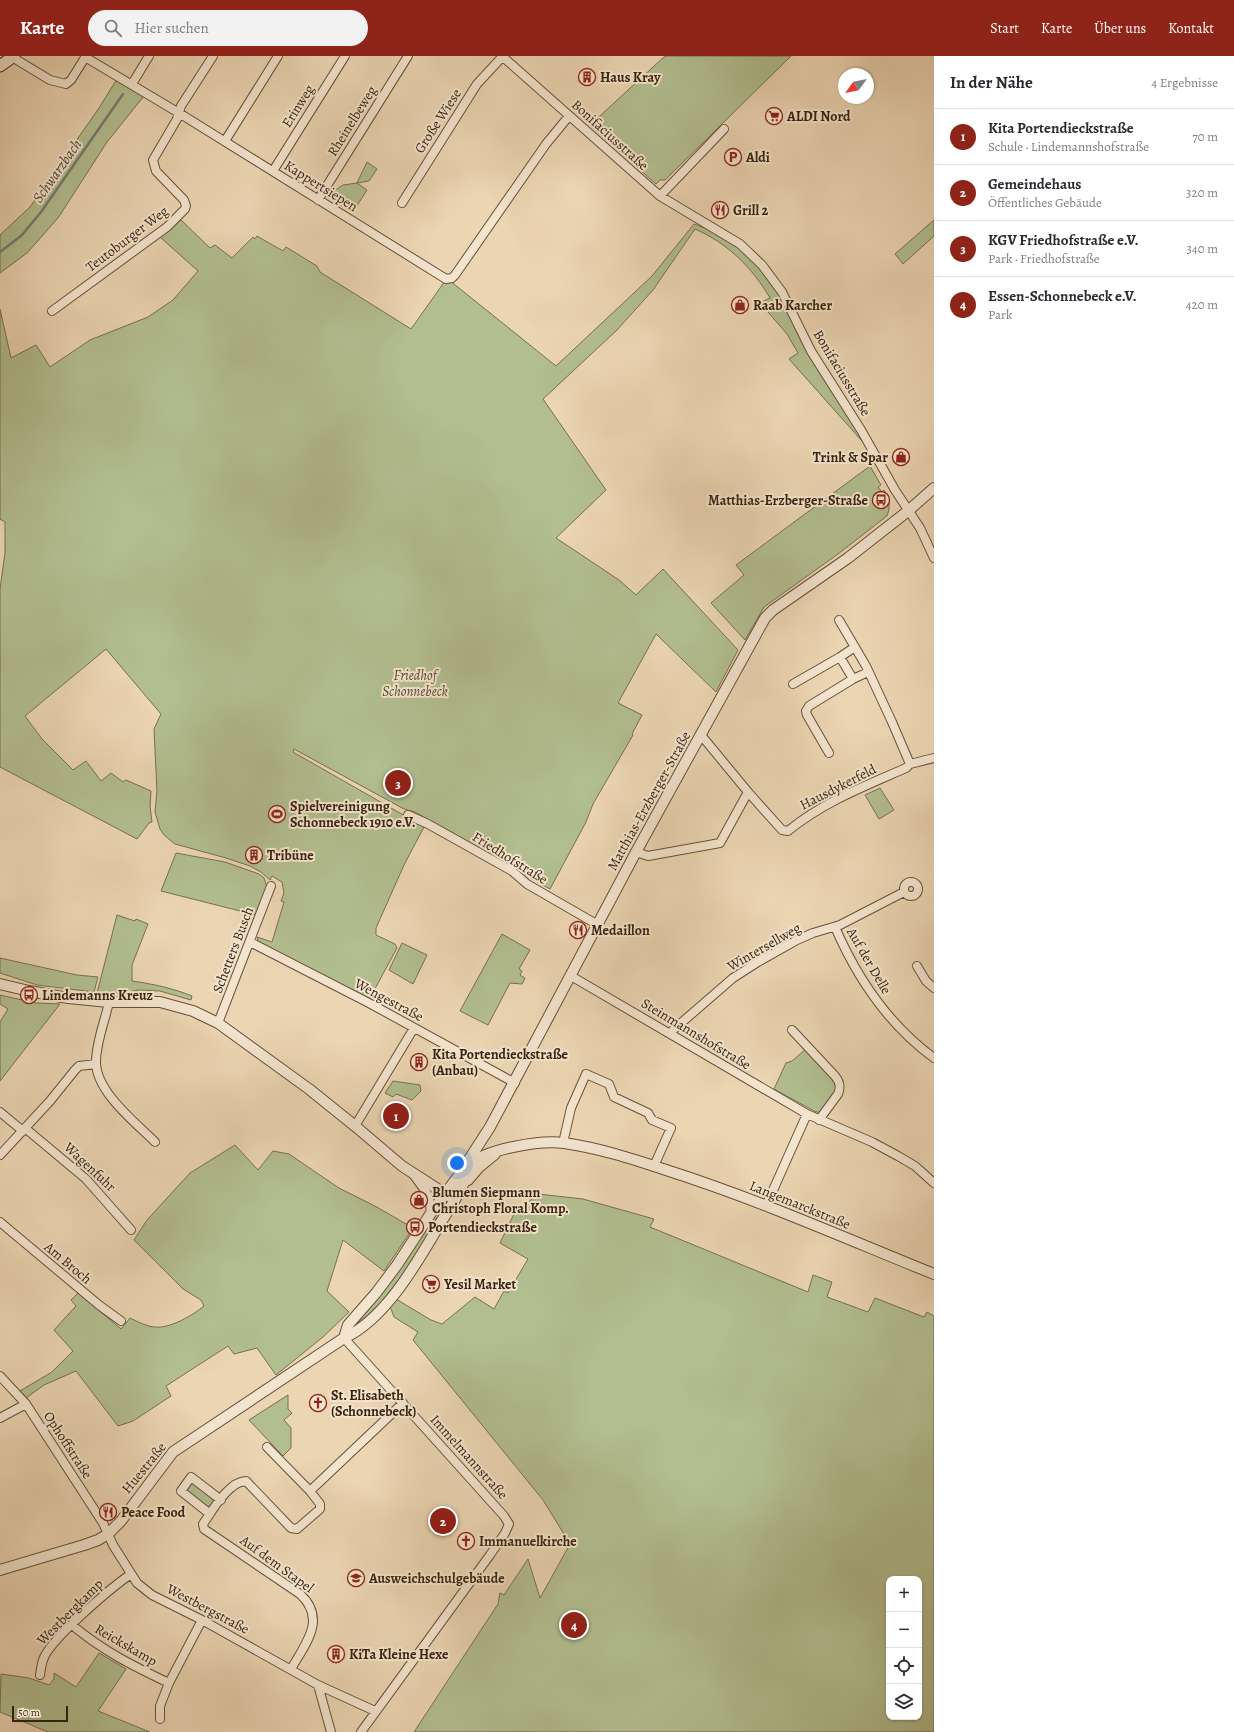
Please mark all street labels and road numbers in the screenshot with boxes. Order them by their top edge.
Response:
street label: Erinweg [277,81,319,131]
street label: Rheinelbeweg [323,82,381,160]
street label: Große Wiese [410,85,466,157]
street label: Bonifaciusstraße [567,95,653,175]
street label: Kappertsiepen [281,156,362,216]
street label: Teutoburger Weg [82,202,172,276]
street label: Bonifaciusstraße [809,326,875,420]
street label: Matthias-Erzberger-Straße [603,728,695,874]
street label: Hausdykerfeld [796,759,880,814]
street label: Friedhofstraße [469,827,551,889]
street label: Schetters Busch [208,904,258,996]
street label: Wintersellweg [723,918,804,976]
street label: Auf der Delle [842,923,896,998]
street label: Wengestraße [350,973,427,1026]
street label: Steinmannshofstraße [638,994,754,1074]
street label: Wagenfuhr [59,1137,121,1196]
street label: Langemarckstraße [747,1176,853,1234]
street label: Am Broch [40,1237,96,1289]
street label: Ophoffstraße [39,1408,97,1482]
street label: Immelmannstraße [426,1411,512,1503]
street label: Huestraße [117,1438,171,1498]
street label: Auf dem Stapel [236,1530,318,1598]
street label: Westbergkamp [32,1575,107,1650]
street label: Westbergstraße [163,1579,253,1639]
street label: Reickskamp [91,1619,161,1671]

